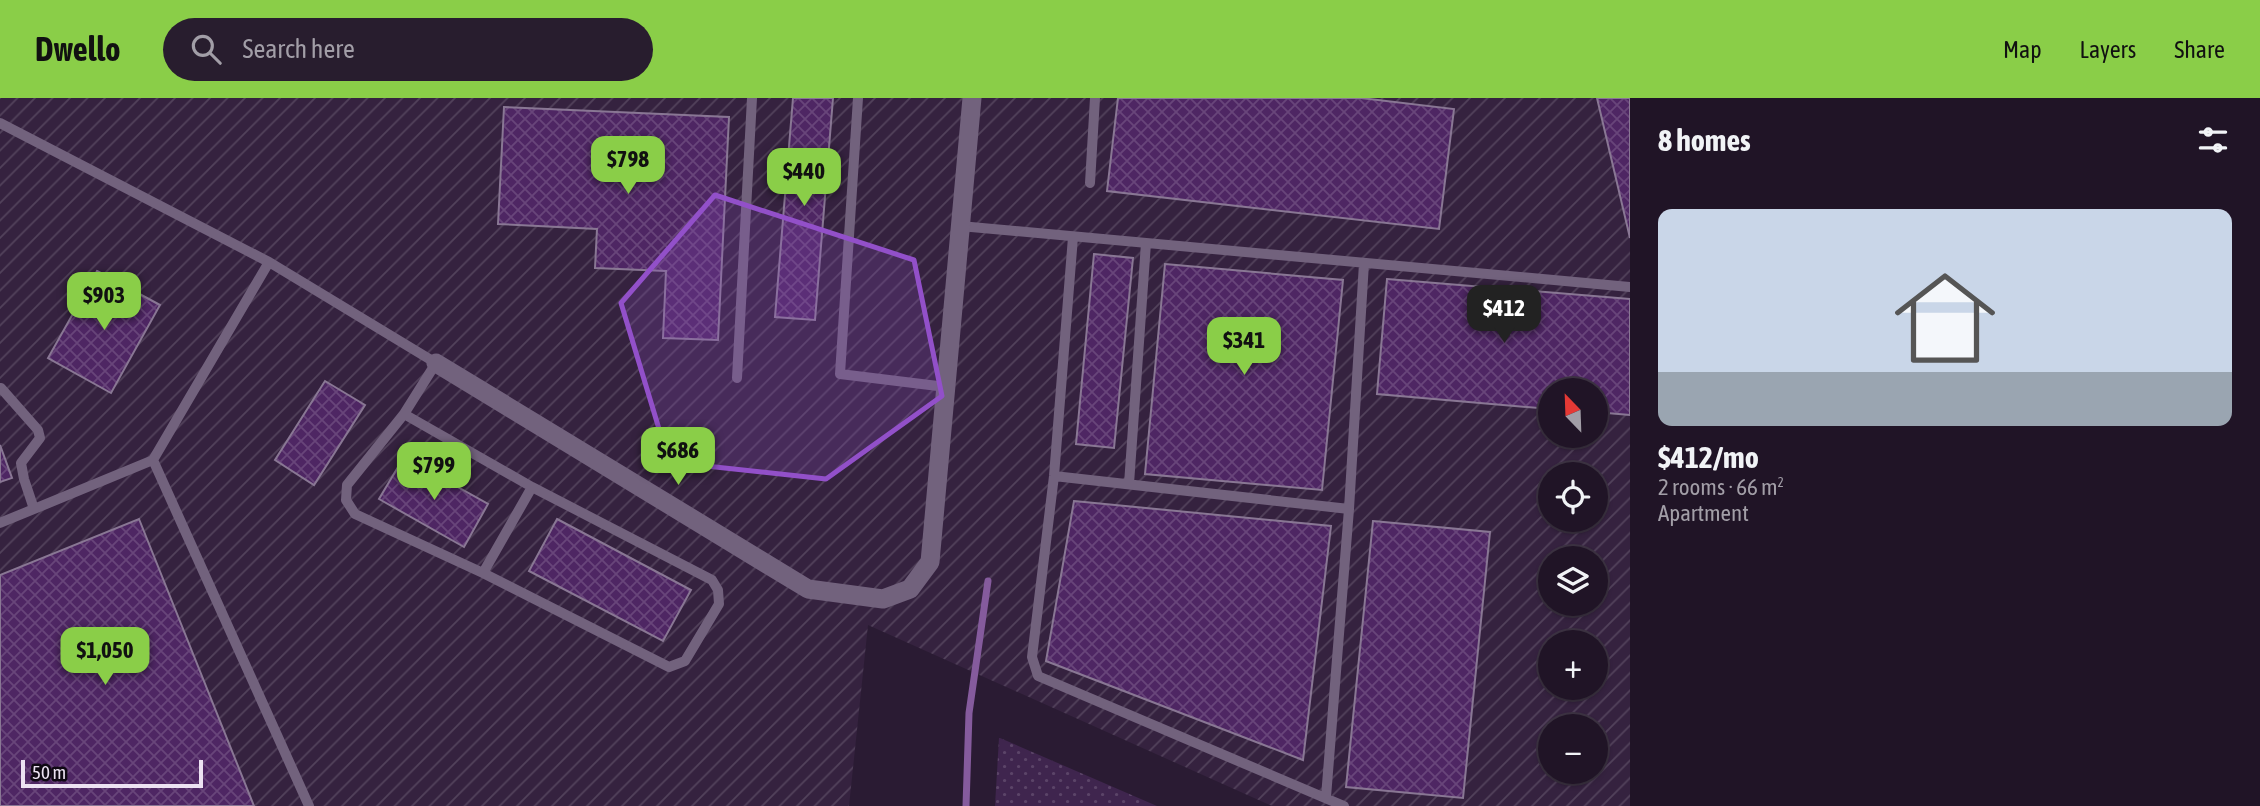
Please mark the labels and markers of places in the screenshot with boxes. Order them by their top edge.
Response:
pin: $798 [587,136,669,196]
pin: $440 [763,148,845,208]
pin: $903 [63,272,145,332]
pin: $412 [1463,286,1545,345]
pin: $341 [1203,317,1285,377]
pin: $686 [637,428,719,487]
pin: $799 [393,442,475,502]
pin: $1,050 [48,628,162,687]

